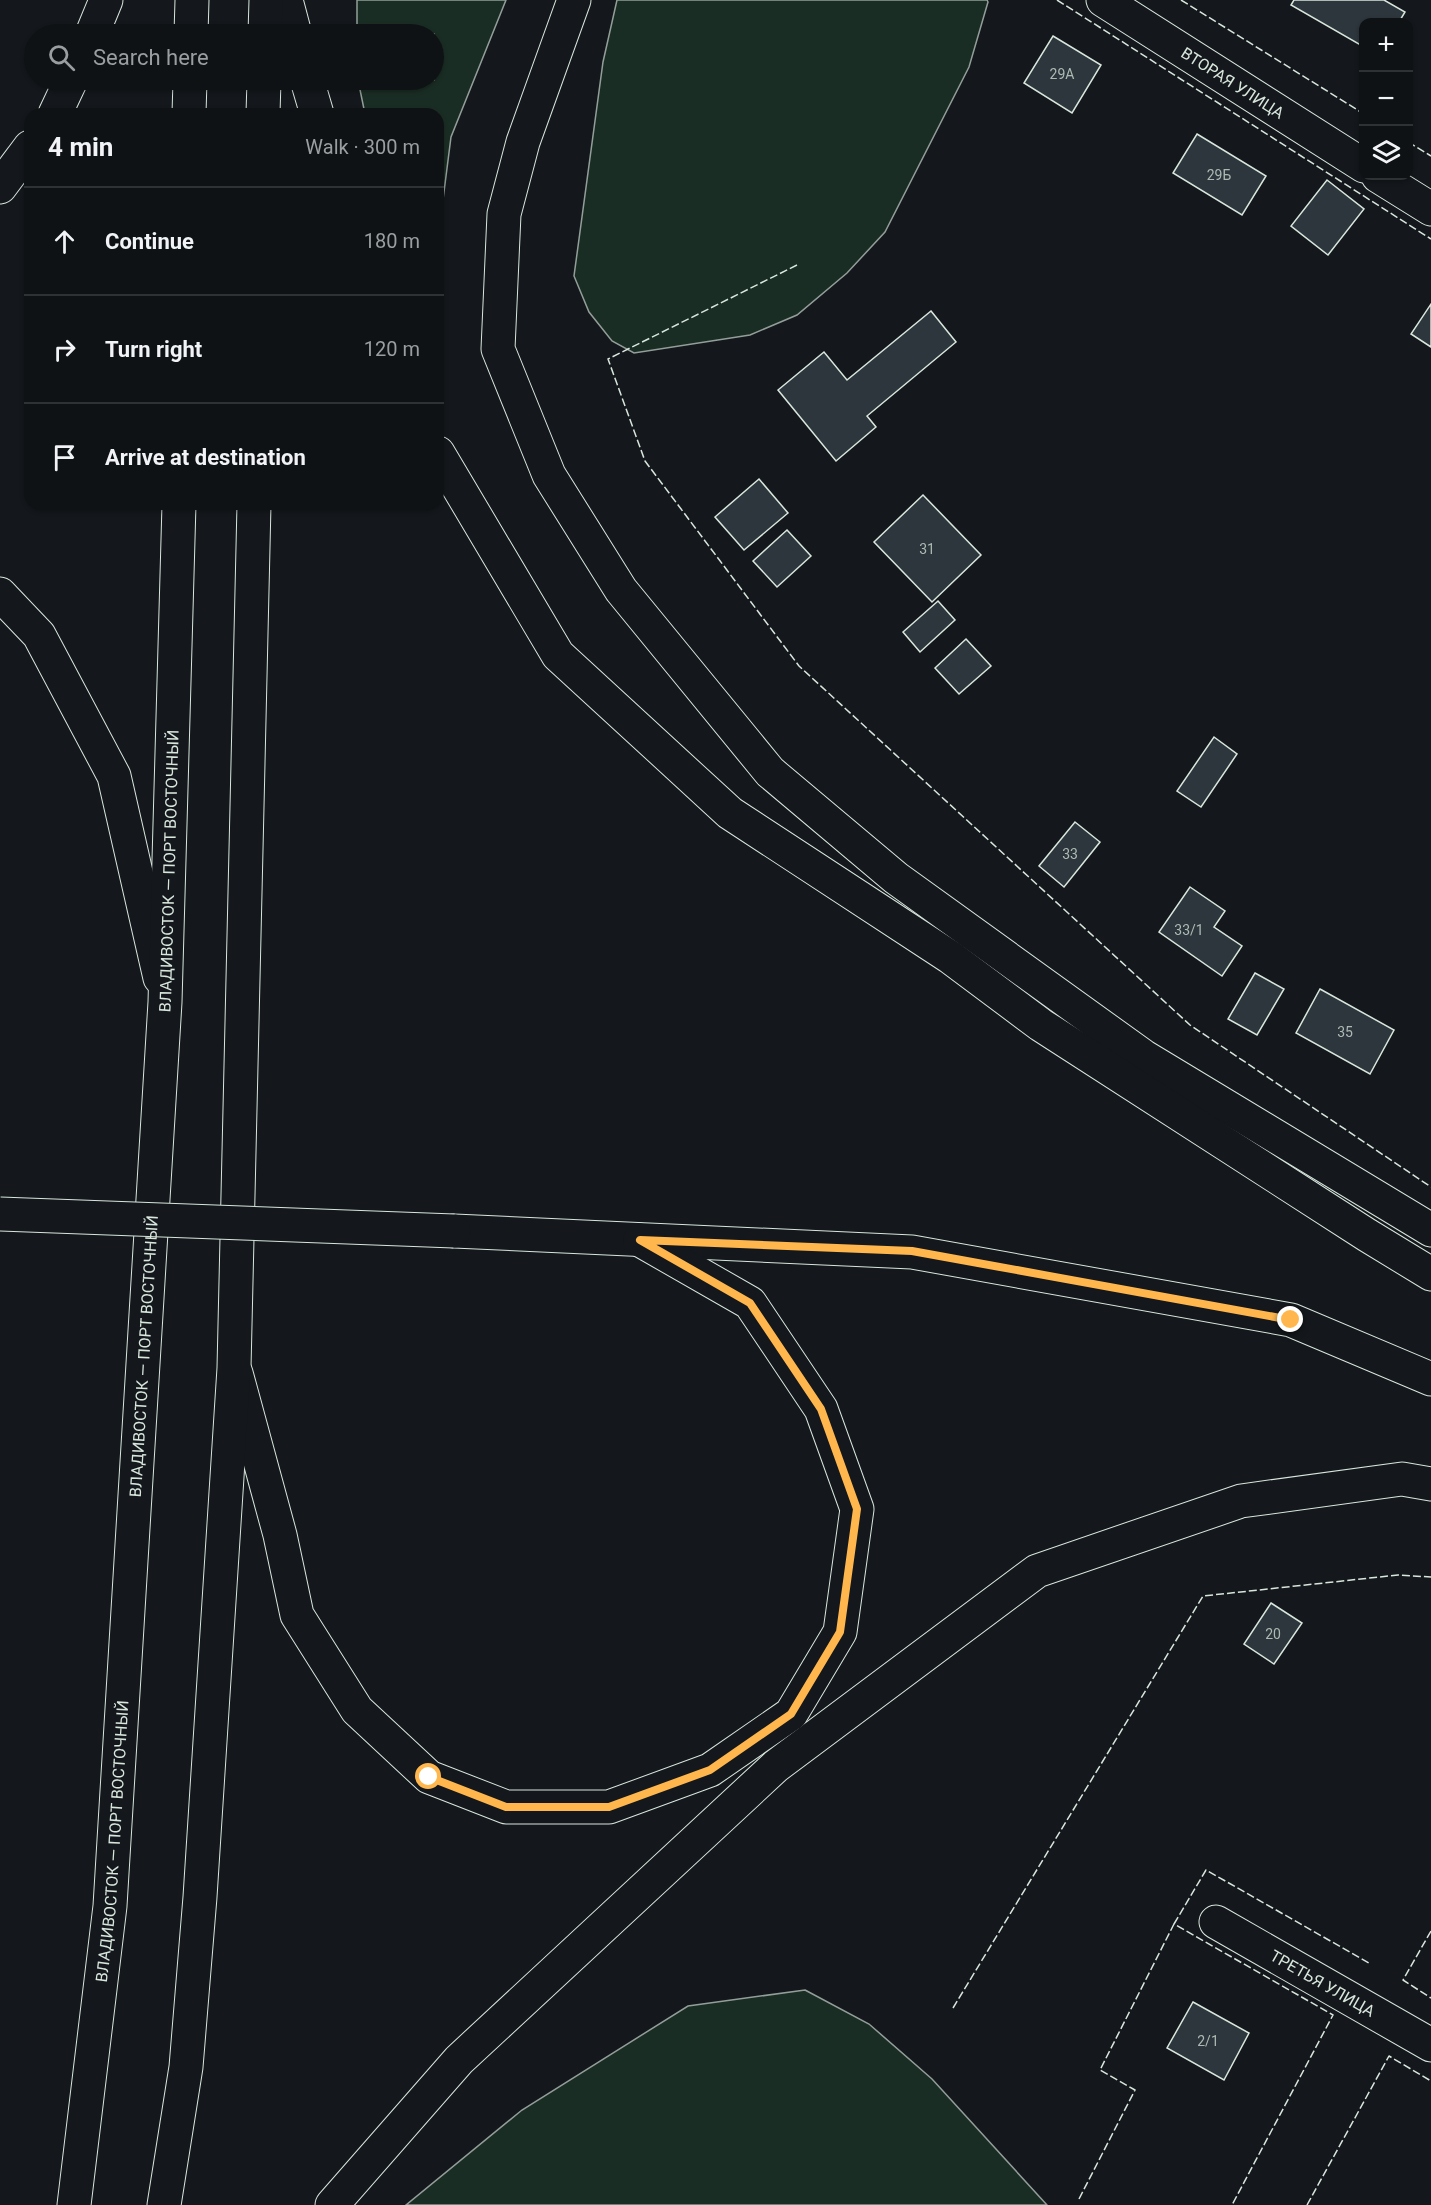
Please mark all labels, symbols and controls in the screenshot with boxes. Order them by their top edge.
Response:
map controls [1359,18,1413,180]
button: + [1359,18,1413,72]
search box [24,24,444,90]
icon: search [45,41,78,74]
street label: ВТОРАЯ УЛИЦА [1178,43,1288,123]
text: Search here [93,45,209,70]
house number: 29А [1050,66,1074,82]
button: − [1359,72,1413,126]
button: layers [1359,126,1413,180]
text: 4 min [48,132,113,162]
text: Walk · 300 m [305,135,420,159]
house number: 29Б [1207,167,1231,183]
icon: ahead [48,225,81,258]
text: Continue [105,229,194,254]
text: 180 m [364,229,420,253]
icon: right [48,333,81,366]
text: Turn right [105,337,202,362]
text: 120 m [364,337,420,361]
icon: arrive [48,441,81,474]
text: Arrive at destination [105,445,306,470]
house number: 31 [919,541,935,557]
street label: ВЛАДИВОСТОК — ПОРТ ВОСТОЧНЫЙ [155,729,183,1013]
house number: 33 [1062,846,1078,862]
house number: 33/1 [1174,922,1204,938]
house number: 35 [1337,1024,1353,1040]
street label: ВЛАДИВОСТОК — ПОРТ ВОСТОЧНЫЙ [126,1215,162,1498]
route end [1277,1306,1303,1332]
house number: 20 [1265,1626,1281,1642]
street label: ВЛАДИВОСТОК — ПОРТ ВОСТОЧНЫЙ [92,1700,133,1983]
route start [415,1763,441,1789]
street label: ТРЕТЬЯ УЛИЦА [1267,1946,1379,2021]
house number: 2/1 [1197,2033,1219,2049]

